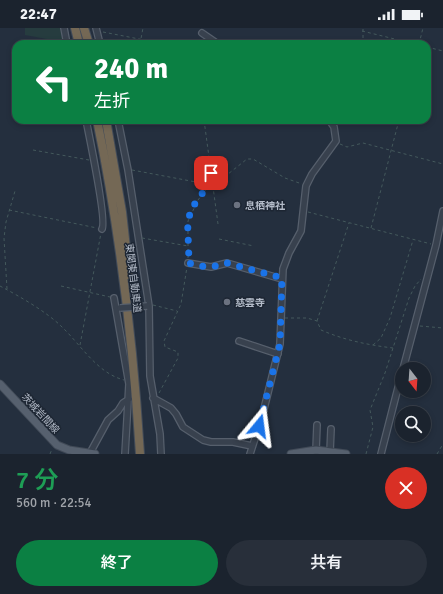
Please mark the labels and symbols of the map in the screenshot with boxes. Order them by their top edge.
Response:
pin [194,156,228,190]
marker: 息栖神社 [232,200,242,210]
place label: 息栖神社 [245,200,286,212]
street label: 東関東自動車道 [123,243,143,314]
marker: 慈雲寺 [222,297,232,307]
place label: 慈雲寺 [235,297,265,309]
north arrow [395,362,431,398]
street label: 茨城岩間線 [19,391,62,436]
position arrow [238,405,280,447]

